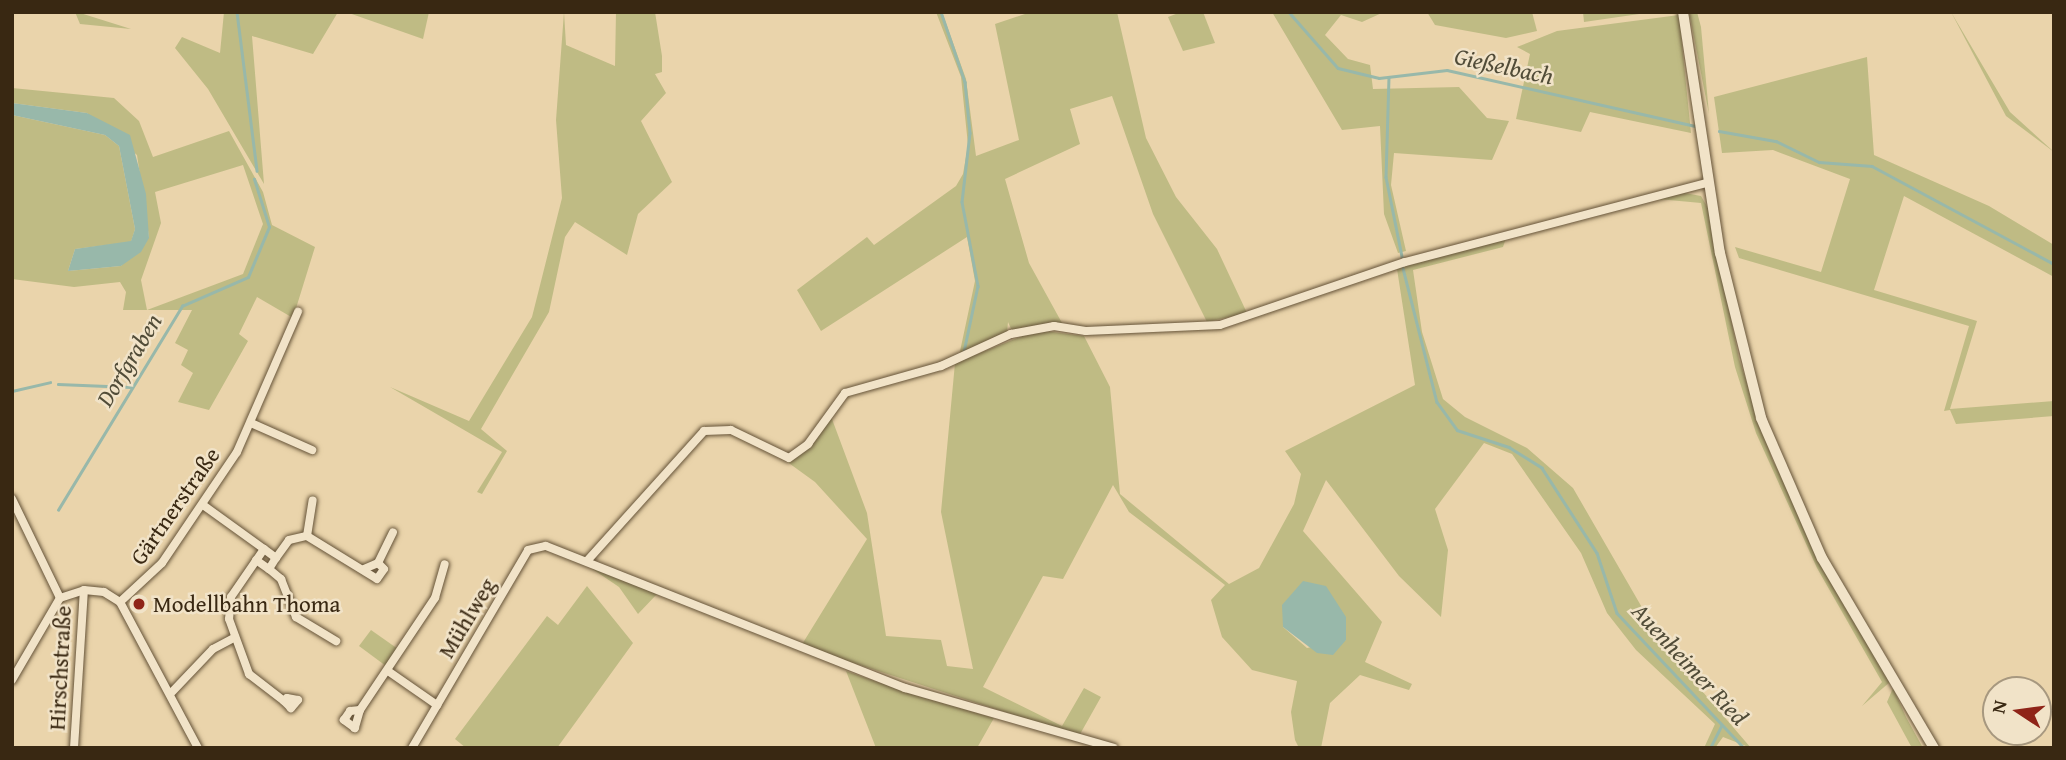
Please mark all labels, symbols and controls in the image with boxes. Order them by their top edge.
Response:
water label: Gießelbach [1452,41,1556,91]
water label: Dorfgraben [90,308,168,412]
street label: Gärtnerstraße [124,442,226,570]
street label: Mühlweg [432,573,502,663]
place label: Modellbahn Thoma [153,590,340,618]
marker: Modellbahn Thoma [131,596,147,612]
water label: Auenheimer Ried [1626,597,1754,731]
street label: Hirschstraße [43,605,77,731]
north arrow [1982,676,2052,746]
text: N [1983,697,2014,716]

